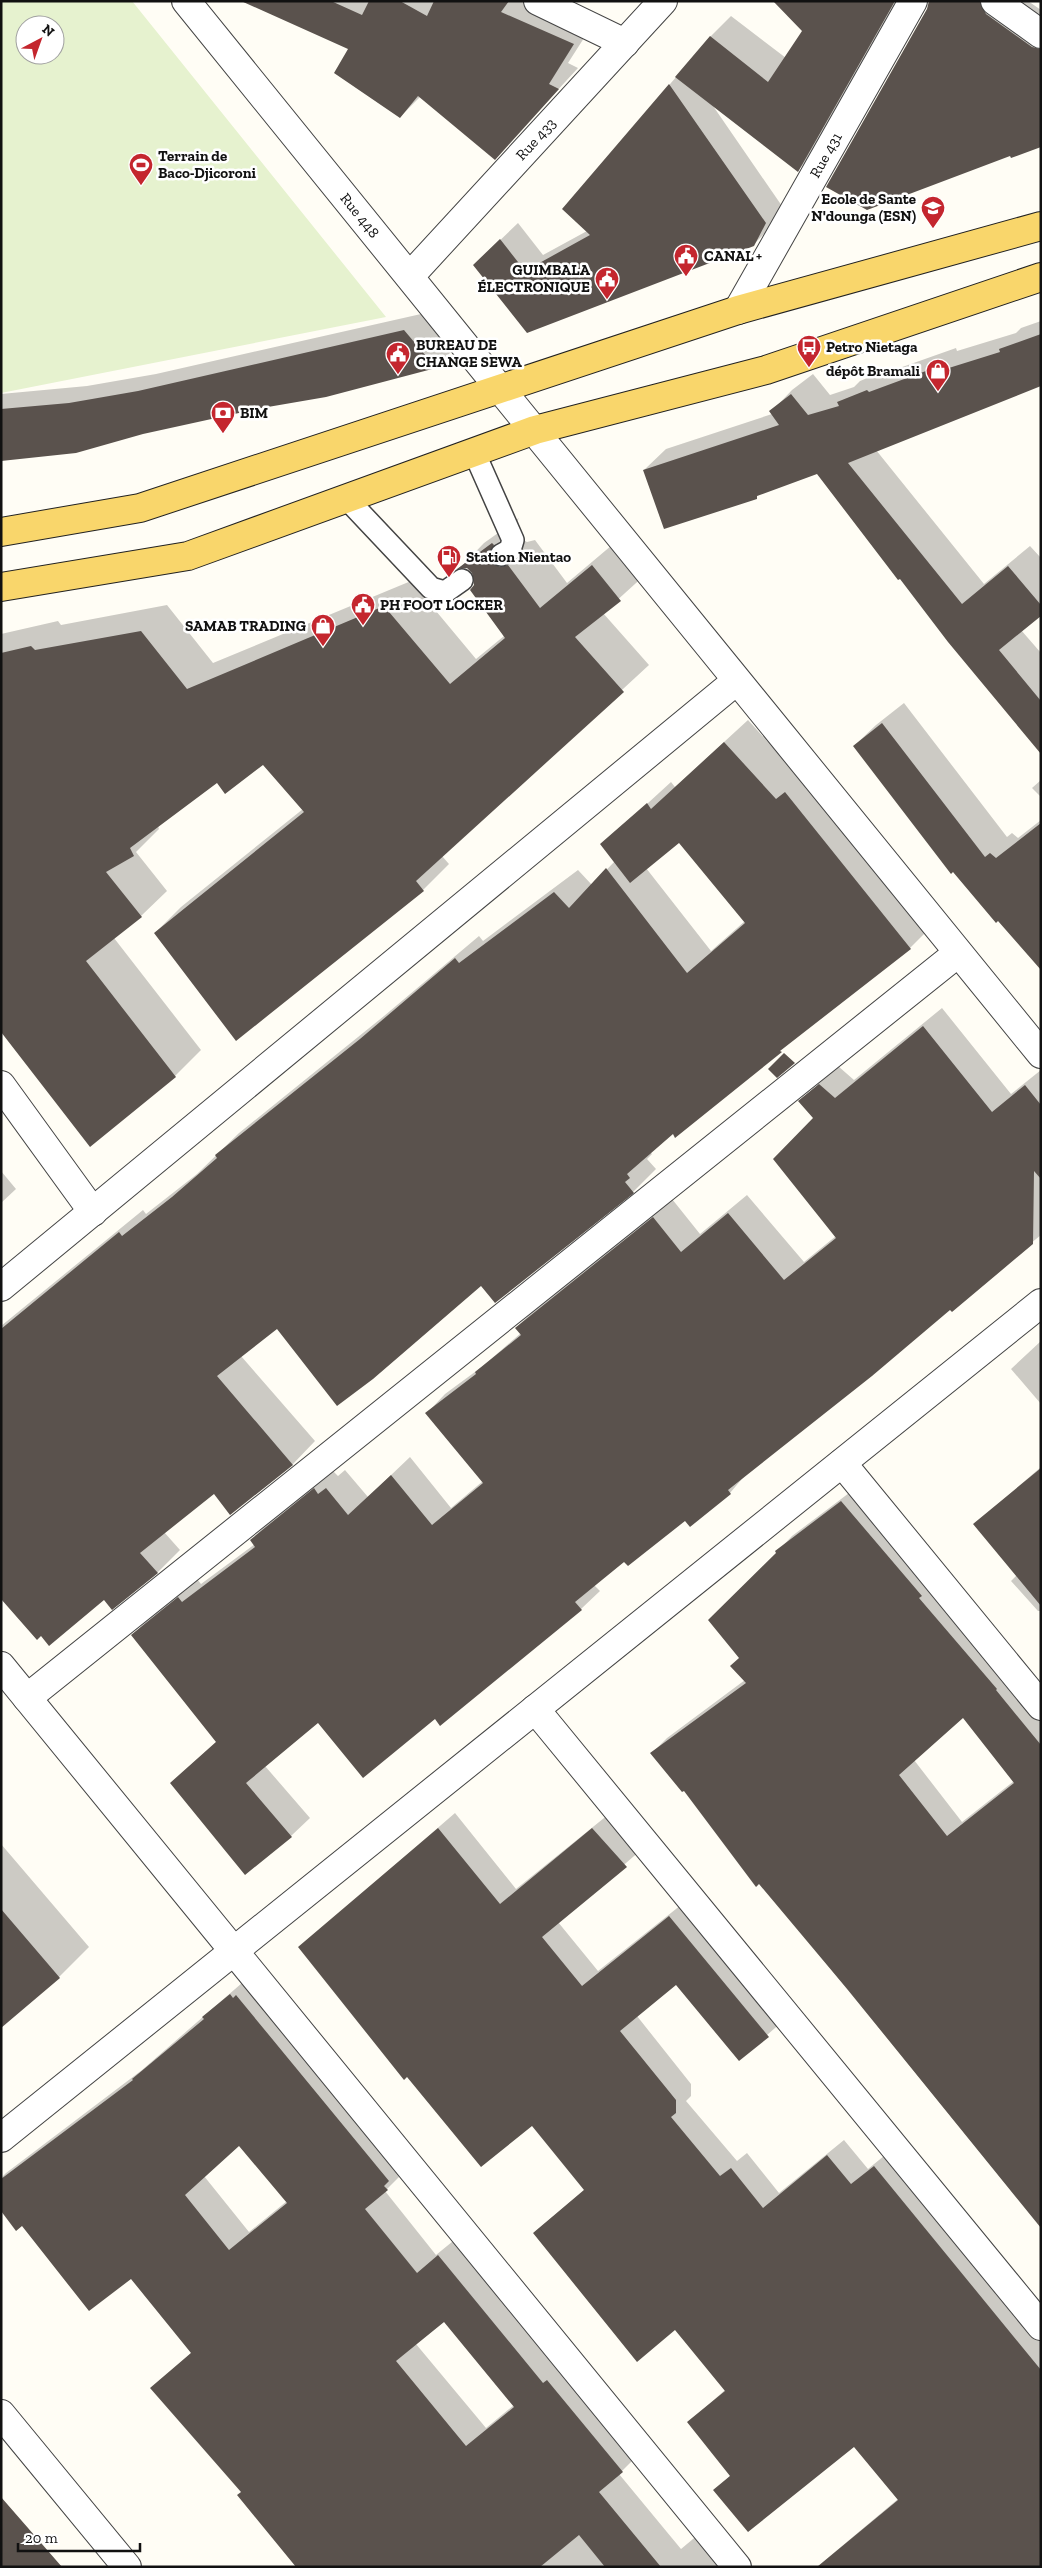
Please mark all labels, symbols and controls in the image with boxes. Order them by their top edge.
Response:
north arrow [15,15,65,65]
text: N [39,21,58,41]
street label: Rue 433 [512,114,560,164]
street label: Rue 431 [806,129,846,181]
place label: Terrain de Baco-Djicoroni [158,147,257,182]
sports icon: Terrain de Baco-Djicoroni [128,152,154,186]
street label: Rue 448 [336,189,383,241]
place label: Ecole de Sante N'dounga (ESN) [811,190,916,225]
school or university icon: Ecole de Sante N'dounga (ESN) [920,195,946,229]
public building icon: CANAL + [673,243,699,277]
place label: CANAL + [704,247,762,265]
place label: GUIMBALA ÉLECTRONIQUE [478,261,591,296]
public building icon: GUIMBALA ÉLECTRONIQUE [594,266,620,300]
bus stop icon: Petro Nietaga [796,334,822,368]
place label: BUREAU DE CHANGE SEWA [416,336,522,371]
place label: Petro Nietaga [826,338,918,356]
public building icon: BUREAU DE CHANGE SEWA [385,341,411,375]
shop icon: dépôt Bramali [925,358,951,392]
place label: dépôt Bramali [826,362,921,380]
bank icon: BIM [210,400,236,434]
place label: BIM [240,404,269,422]
fuel station icon: Station Nientao [436,544,462,578]
place label: Station Nientao [466,548,571,566]
public building icon: PH FOOT LOCKER [350,592,376,626]
place label: PH FOOT LOCKER [380,596,503,614]
shop icon: SAMAB TRADING [310,613,336,647]
place label: SAMAB TRADING [185,617,306,635]
scale bar [18,2520,140,2552]
text: 20 m [25,2529,58,2547]

